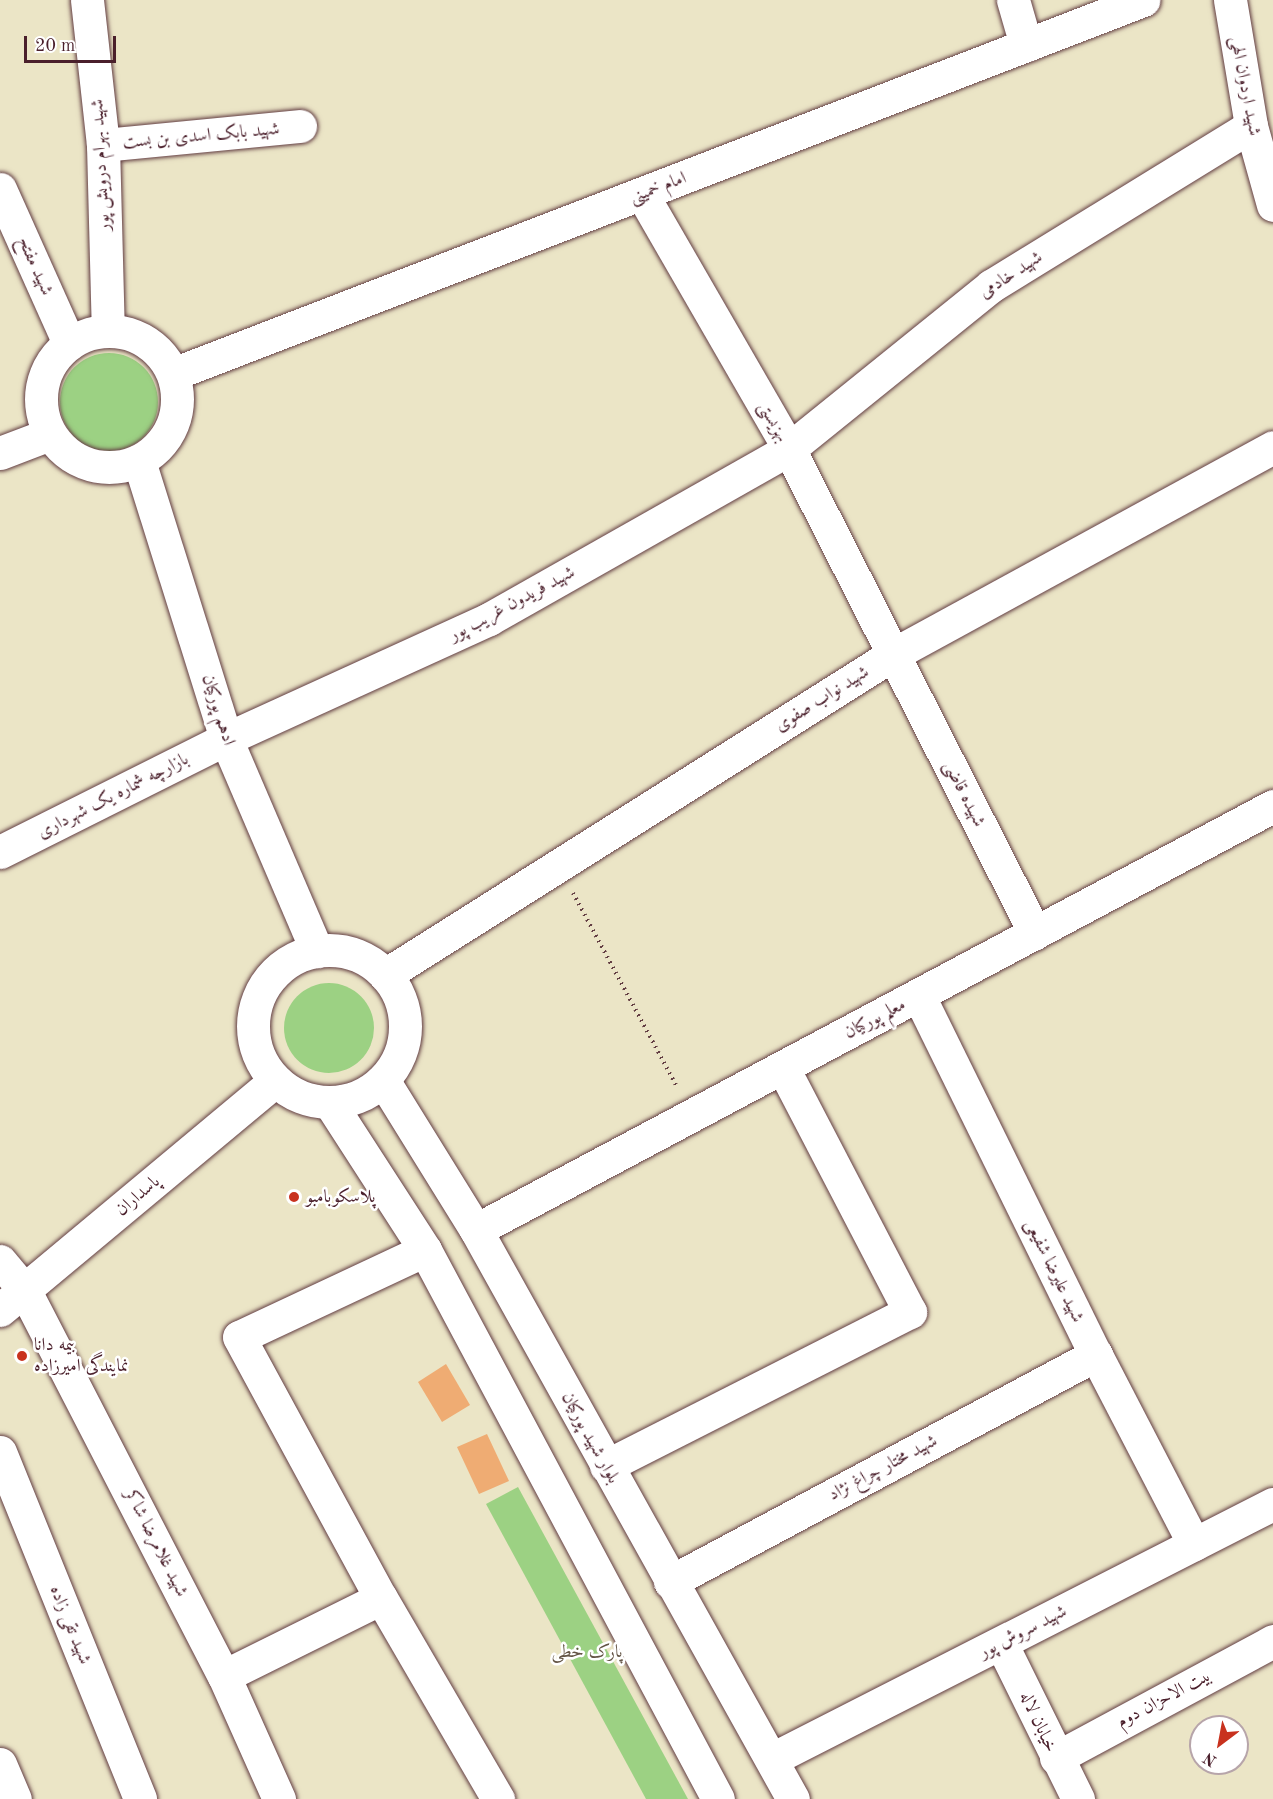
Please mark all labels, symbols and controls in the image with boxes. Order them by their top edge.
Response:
scale bar [27,24,118,62]
street label: شهید اردوان الهی [1225,34,1265,138]
text: 20 m [35,37,75,55]
street label: شهید بهرام درویش پور [87,98,115,232]
street label: شهید بابک اسدی بن بست [122,118,280,154]
street label: امام خمینی [627,167,689,209]
street label: شهید مفتح [13,233,57,299]
street label: شهید خادمی [975,247,1047,303]
street label: بهزیستی [753,398,793,446]
street label: شهید فریدون غریب پور [445,562,579,646]
street label: شهید نواب صفوی [771,662,873,736]
street label: ادهم پورکیان [196,672,240,748]
street label: بازارچه شماره یک شهرداری [34,749,192,843]
street label: شهیده قاضی [938,757,990,831]
street label: معلم پورکیان [841,994,909,1044]
street label: پاسداران [111,1171,165,1221]
place label: پلاسکوبامبو [306,1186,376,1208]
marker: پلاسکوبامبو [287,1190,301,1204]
street label: شهید علیرضا شفیعی [1020,1216,1088,1326]
place label: بیمه دانا نمایندگی امیرزاده [34,1335,129,1378]
marker: بیمه دانا نمایندگی امیرزاده [15,1349,29,1363]
street label: بلوار شهید پورکیان [556,1389,624,1487]
street label: شهید مختار چراغ نژاد [825,1430,941,1506]
street label: شهید غلامرضا شاکر [120,1486,192,1600]
street label: شهید تقی زاده [44,1583,96,1667]
street label: شهید سروش پور [976,1601,1070,1663]
park label: پارک خطی [551,1641,623,1663]
street label: بیت الاحزان دوم [1113,1665,1215,1733]
street label: خیابان لاله [1015,1688,1061,1756]
north arrow [1189,1715,1249,1775]
text: N [1201,1749,1220,1769]

